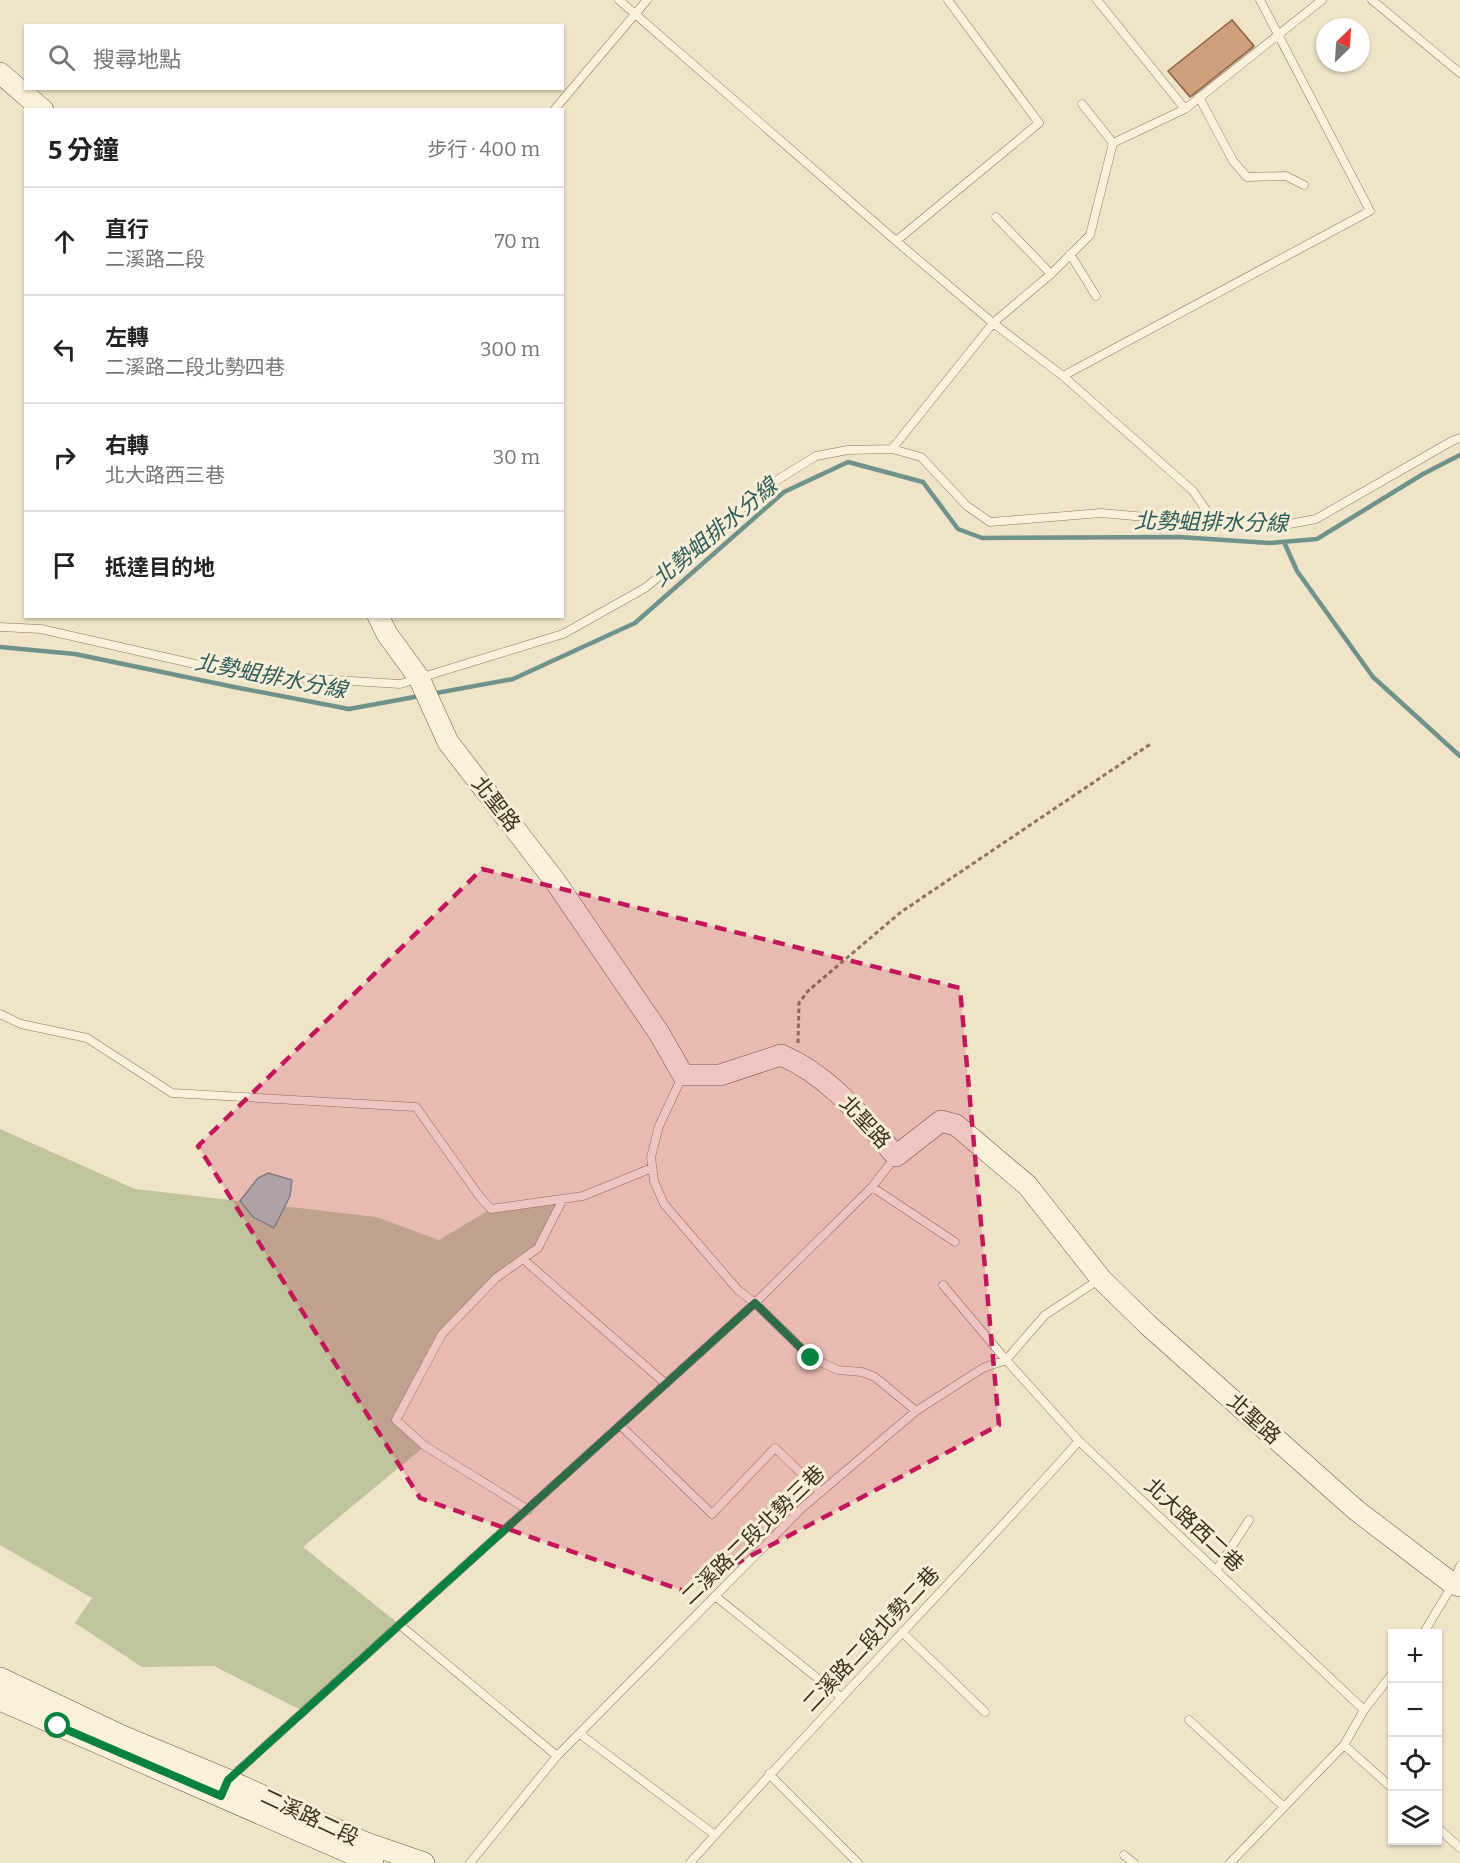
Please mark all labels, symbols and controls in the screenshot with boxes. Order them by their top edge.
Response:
north arrow [1316,18,1370,72]
search box [24,24,564,90]
icon: search [45,41,78,74]
text: 搜尋地點 [93,46,181,73]
text: 5 分鐘 [48,135,119,166]
text: 步行 · 400 m [427,137,540,161]
text: 直行 [105,216,149,243]
icon: ahead [48,225,81,258]
text: 70 m [494,229,540,253]
text: 二溪路二段 [105,247,205,271]
text: 左轉 [105,324,149,351]
icon: left [48,333,81,366]
text: 300 m [480,337,540,361]
text: 二溪路二段北勢四巷 [105,355,285,379]
text: 右轉 [105,432,149,459]
icon: right [48,441,81,474]
text: 30 m [493,445,540,469]
text: 北大路西三巷 [105,463,225,487]
water label: 北勢蛆排水分線 [647,470,785,592]
water label: 北勢蛆排水分線 [1134,507,1291,537]
icon: arrive [48,549,81,582]
text: 抵達目的地 [105,554,215,581]
water label: 北勢蛆排水分線 [193,648,352,705]
street label: 北聖路 [466,771,526,837]
street label: 北聖路 [834,1090,896,1154]
route end [797,1344,823,1370]
street label: 北聖路 [1222,1388,1286,1450]
street label: 二溪路二段北勢三巷 [676,1460,830,1610]
street label: 北大路西二巷 [1139,1473,1249,1577]
street label: 二溪路二段北勢二巷 [797,1561,945,1717]
map controls [1388,1629,1442,1845]
button: + [1388,1629,1442,1683]
button: − [1388,1683,1442,1737]
route start [44,1712,70,1738]
button: locate [1388,1737,1442,1791]
street label: 二溪路二段 [257,1783,363,1851]
button: layers [1388,1791,1442,1845]

